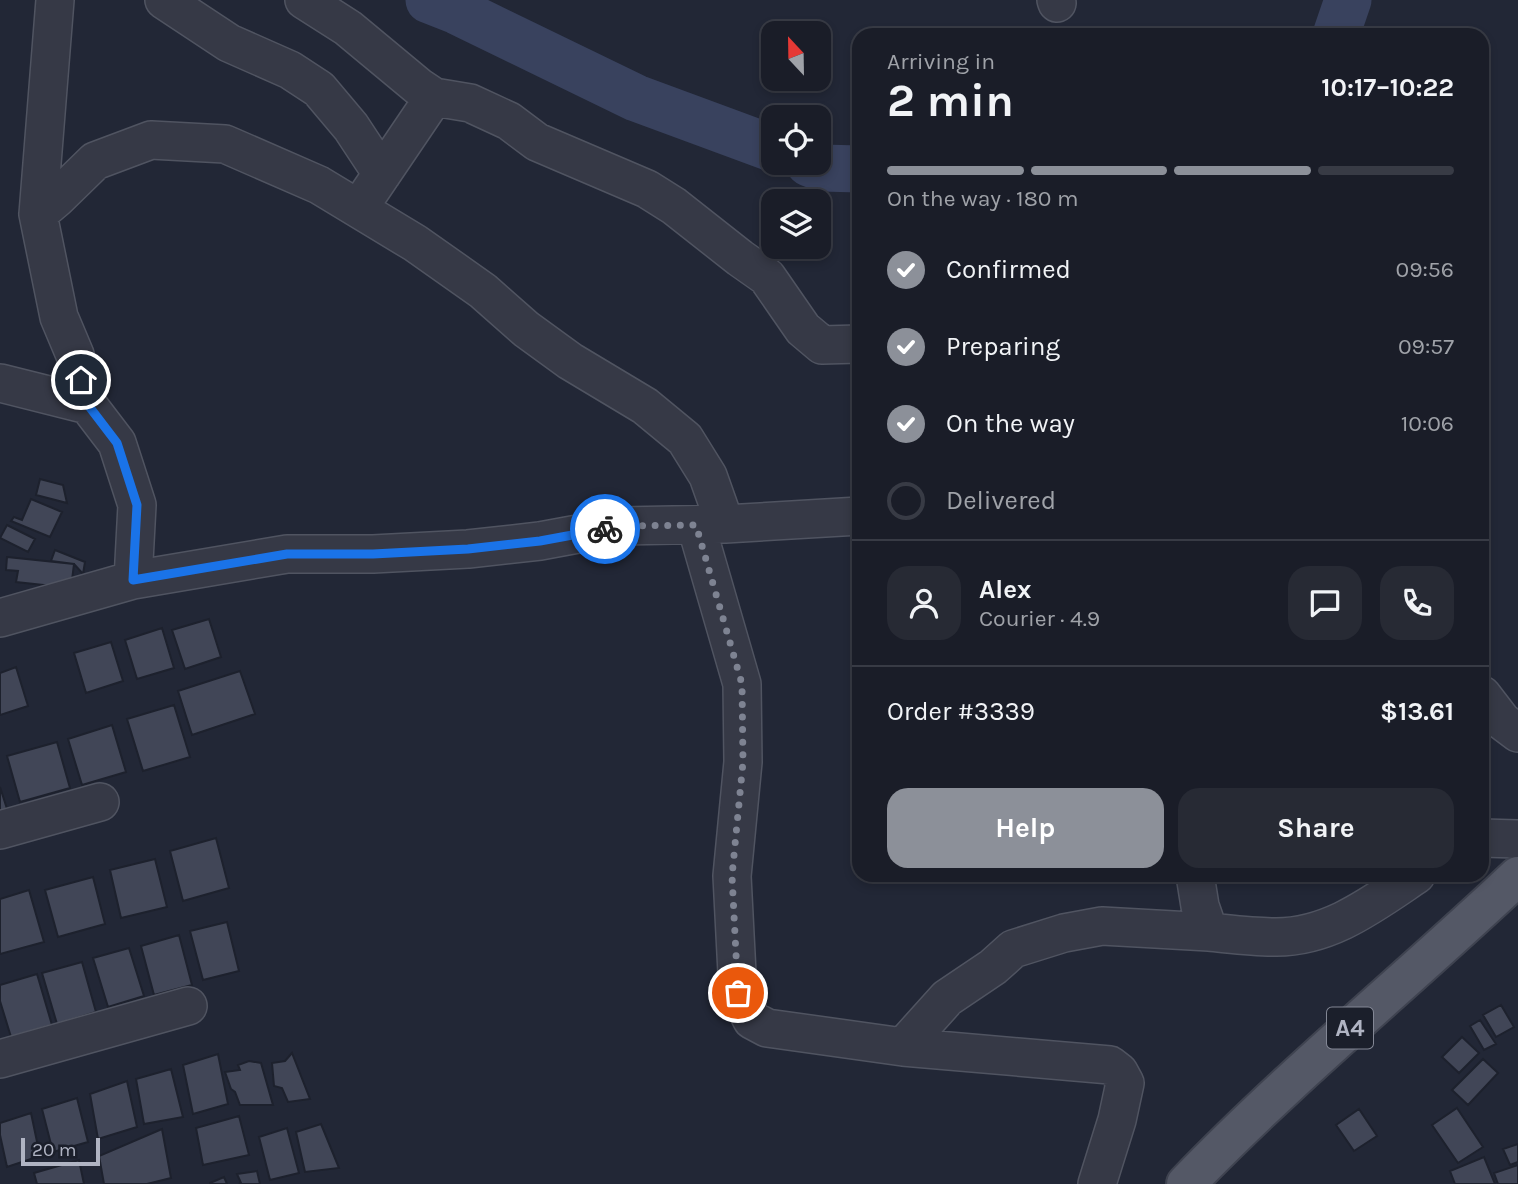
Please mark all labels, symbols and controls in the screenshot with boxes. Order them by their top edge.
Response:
north arrow [761,21,831,91]
map controls [761,21,831,259]
text: Arriving in [887,48,995,75]
text: 10:17–10:22 [1321,72,1454,103]
text: 2 min [887,74,1014,128]
button: locate [761,105,831,175]
text: On the way · 180 m [887,185,1078,212]
button: layers [761,189,831,259]
icon: check [887,251,925,289]
text: Confirmed [946,254,1071,285]
text: 09:56 [1396,256,1454,283]
icon: check [887,328,925,366]
text: Preparing [946,331,1060,362]
text: 09:57 [1398,333,1454,360]
pin [51,350,111,410]
icon: home [62,361,100,399]
icon: check [887,405,925,443]
text: On the way [946,408,1075,439]
text: 10:06 [1401,410,1454,437]
text: Delivered [946,485,1056,516]
courier [570,494,640,564]
icon: bike [586,510,624,548]
button: person [887,566,961,640]
button: chat [1288,566,1362,640]
button: phone [1380,566,1454,640]
text: Alex [979,574,1031,605]
text: Courier · 4.9 [979,605,1100,632]
text: Order #3339 [887,696,1035,727]
text: $13.61 [1380,696,1454,727]
button: Help [887,788,1164,868]
button: Share [1178,788,1454,868]
pin [708,963,768,1023]
icon: bag [719,974,757,1012]
road number: A4 [1327,1008,1373,1048]
scale bar [21,1135,100,1167]
text: 20 m [32,1139,77,1161]

